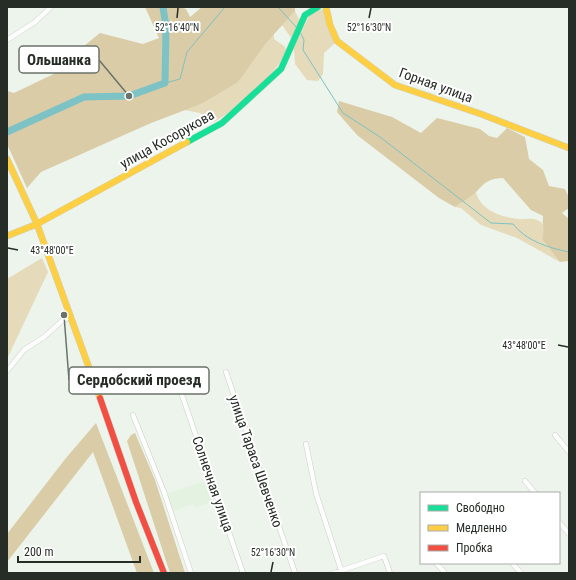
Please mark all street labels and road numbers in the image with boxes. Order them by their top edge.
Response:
street label: Горная улица [397,64,475,106]
street label: улица Косорукова [117,106,217,172]
street label: улица Тараса Шевченко [226,393,286,529]
street label: Солнечная улица [189,434,237,534]

